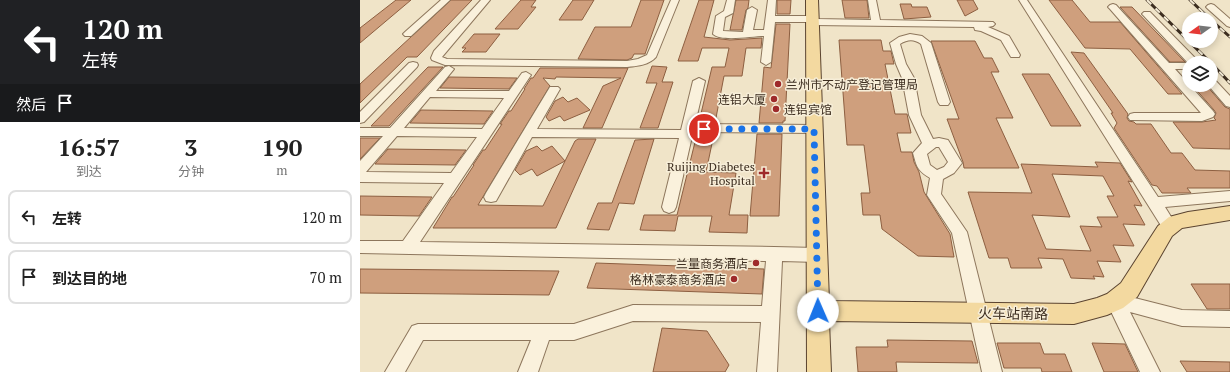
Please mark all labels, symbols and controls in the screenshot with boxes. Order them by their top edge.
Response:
text: 120 m [82,10,163,47]
north arrow [1182,12,1218,48]
map controls [1182,12,1218,92]
icon: left [16,16,68,68]
text: 左转 [82,48,118,72]
button: layers [1182,56,1218,92]
place label: 兰州市不动产登记管理局 [786,77,918,92]
marker: 兰州市不动产登记管理局 [773,79,783,89]
icon: arrive [54,92,76,114]
place label: 连铝大厦 [718,92,766,107]
text: 然后 [16,94,46,114]
marker: 连铝大厦 [769,94,779,104]
place label: 连铝宾馆 [784,102,832,117]
marker: 连铝宾馆 [771,104,781,114]
pin [687,112,721,146]
icon: arrive [693,118,715,140]
text: 16:57 [58,131,120,163]
text: 3 [184,131,198,163]
text: 190 [262,131,302,163]
place label: Ruijing Diabetes Hospital [667,159,755,188]
text: m [276,161,288,179]
text: 到达 [76,162,102,180]
text: 分钟 [178,162,204,180]
marker: Ruijing Diabetes Hospital [758,167,770,179]
icon: left [18,206,40,228]
text: 120 m [301,207,342,227]
text: 左转 [52,208,82,228]
place label: 兰量商务酒店 [676,256,748,271]
marker: 兰量商务酒店 [751,258,761,268]
icon: arrive [18,266,40,288]
text: 70 m [309,267,342,287]
text: 到达目的地 [52,268,127,288]
place label: 格林豪泰商务酒店 [630,272,726,287]
marker: 格林豪泰商务酒店 [729,274,739,284]
position arrow [797,290,839,332]
street label: 火车站南路 [978,303,1048,323]

